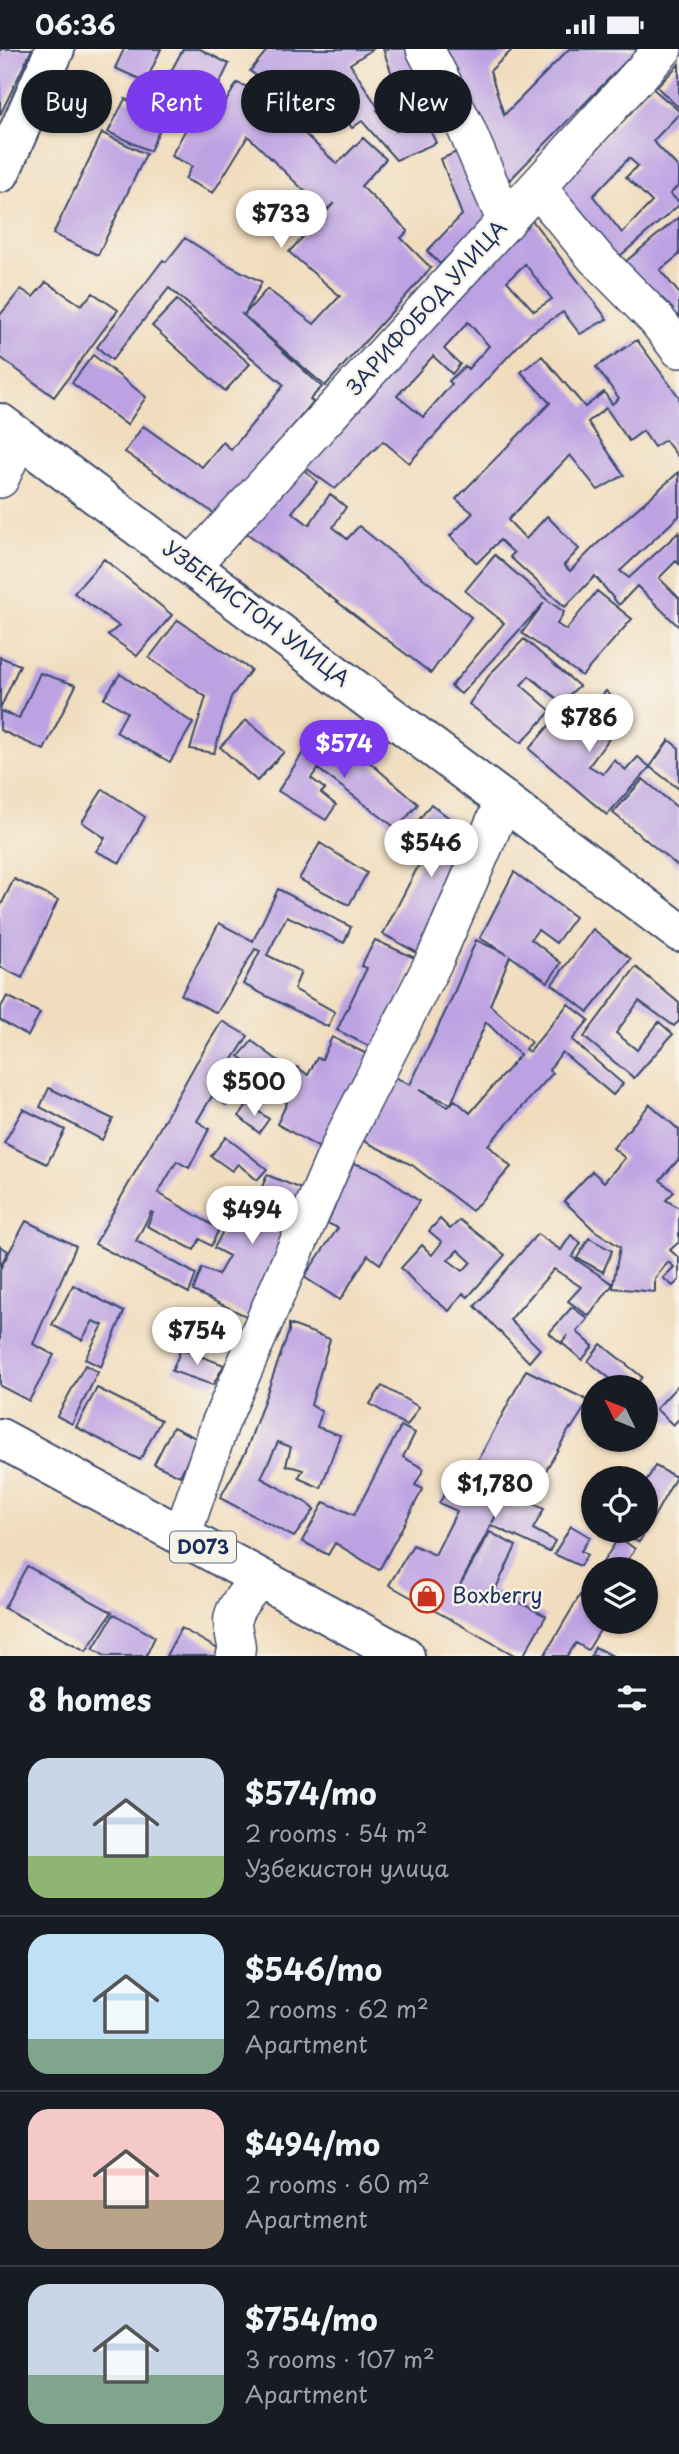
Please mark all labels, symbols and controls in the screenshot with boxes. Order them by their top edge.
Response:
text: 06:36 [35,5,116,44]
chip: Buy [21,70,112,133]
chip: Rent [126,70,227,133]
chip: Filters [241,70,360,133]
chip: New [374,70,472,133]
pin: $733 [240,191,322,250]
text: $733 [252,195,310,230]
street label: ЗАРИФОБОД УЛИЦА [338,212,513,402]
street label: УЗБЕКИСТОН УЛИЦА [157,531,357,693]
pin: $786 [548,695,630,754]
text: $786 [560,699,618,734]
pin: $574 [303,721,385,780]
text: $574 [315,725,373,760]
pin: $546 [390,819,472,879]
text: $546 [400,824,462,859]
pin: $500 [213,1059,295,1118]
text: $500 [222,1063,286,1098]
pin: $494 [211,1187,293,1246]
text: $494 [222,1191,282,1226]
pin: $754 [156,1307,238,1367]
text: $754 [168,1312,226,1347]
north arrow [581,1375,658,1453]
map controls [581,1375,658,1634]
pin: $1,780 [438,1461,552,1520]
text: $1,780 [457,1465,533,1500]
button: locate [581,1466,658,1543]
road number: D073 [170,1531,236,1563]
button: layers [581,1557,658,1634]
shop icon: Boxberry [408,1577,446,1615]
place label: Boxberry [452,1578,543,1610]
text: 8 homes [28,1676,151,1721]
icon: filters [613,1679,651,1717]
text: $574/mo [245,1770,377,1815]
icon: home [84,1786,168,1870]
text: 2 rooms · 54 m² [245,1815,428,1850]
text: Узбекистон улица [245,1850,449,1885]
text: $546/mo [245,1946,382,1991]
icon: home [84,1962,168,2046]
text: 2 rooms · 62 m² [245,1991,429,2026]
text: Apartment [245,2026,368,2061]
text: $494/mo [245,2121,380,2166]
icon: home [84,2137,168,2221]
text: 2 rooms · 60 m² [245,2166,430,2201]
text: Apartment [245,2201,368,2236]
text: $754/mo [245,2296,378,2341]
icon: home [84,2312,168,2396]
text: 3 rooms · 107 m² [245,2341,435,2376]
text: Apartment [245,2376,368,2411]

